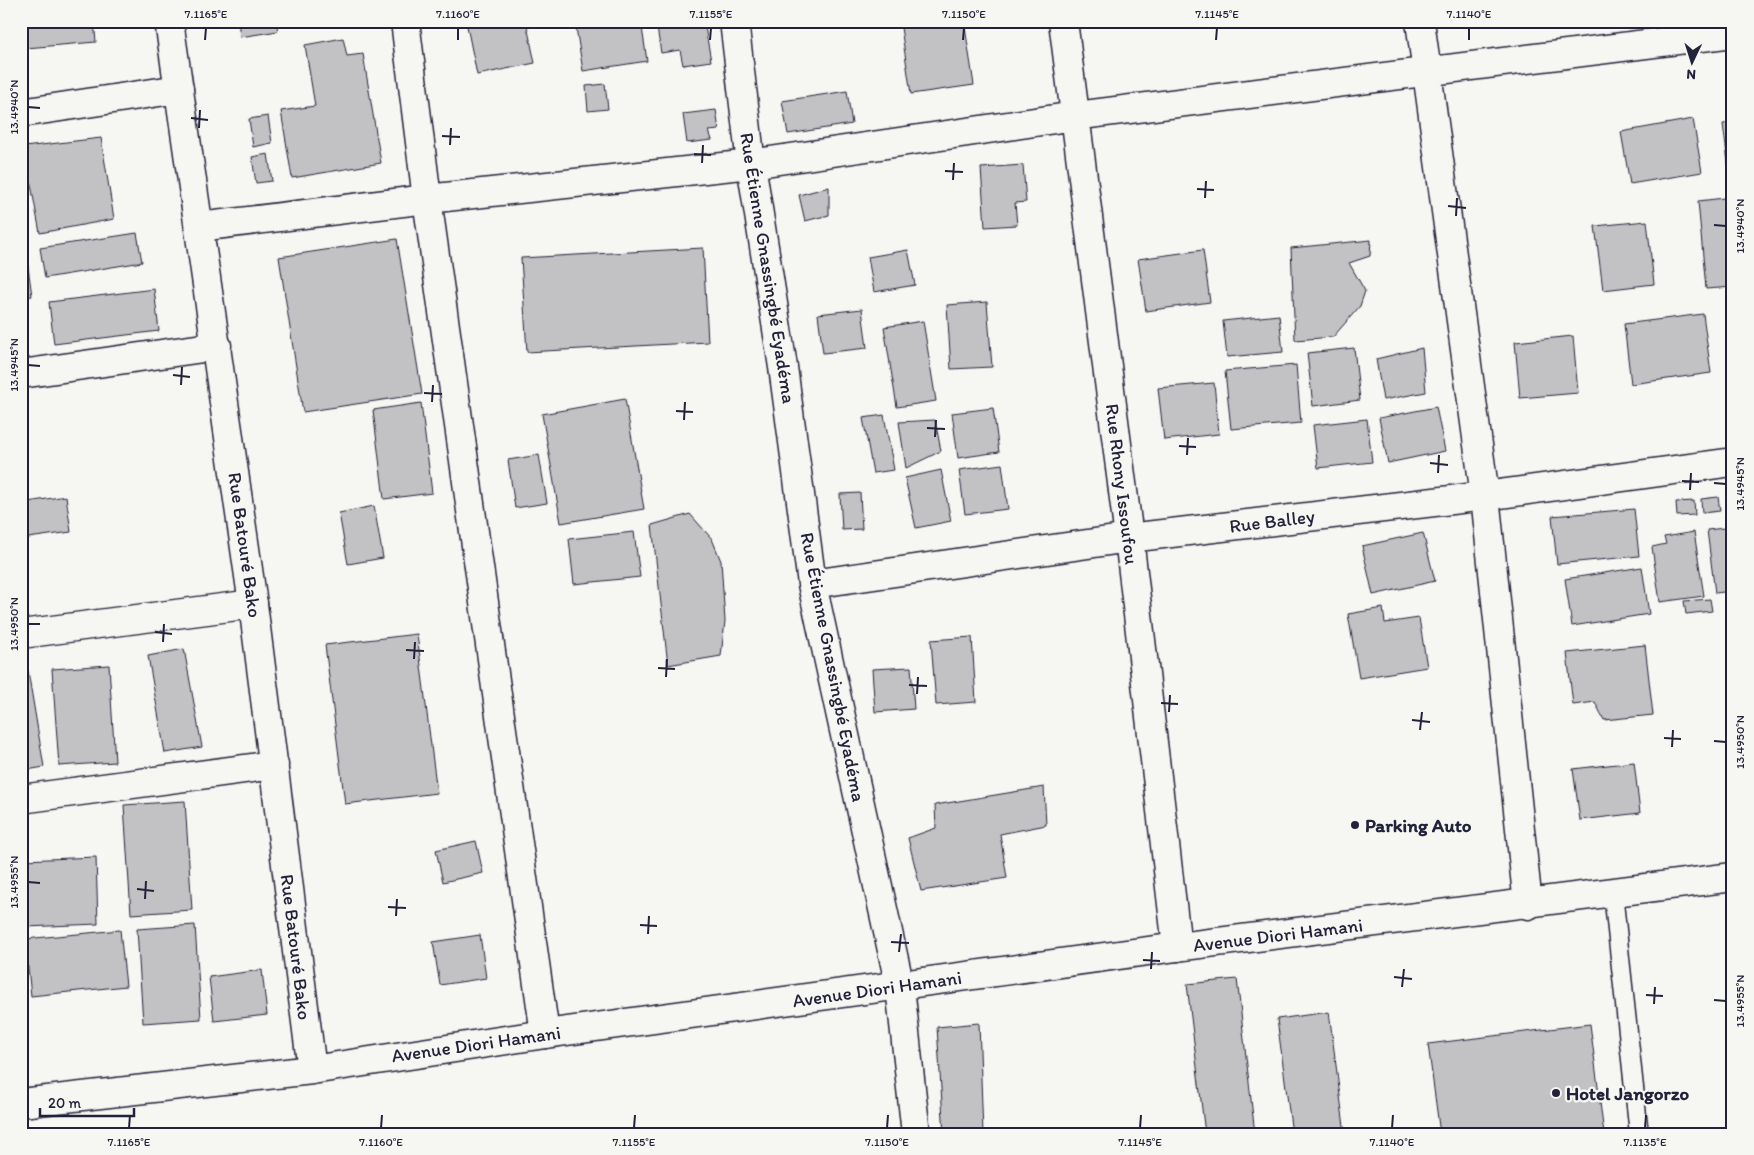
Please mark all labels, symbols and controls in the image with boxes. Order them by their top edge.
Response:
text: 7.1165°E [185,7,228,21]
text: 7.1160°E [436,7,480,21]
text: 7.1155°E [690,7,733,21]
text: 7.1150°E [942,7,986,21]
text: 7.1145°E [1195,7,1239,21]
text: 7.1140°E [1447,7,1492,21]
north arrow [1666,38,1716,88]
text: N [1686,66,1696,83]
text: 13.4940°N [7,80,21,134]
street label: Rue Étienne Gnassingbé Eyadéma [735,131,801,405]
text: 13.4940°N [1733,199,1747,253]
text: 13.4945°N [7,338,21,392]
street label: Rue Rhony Issoufou [1101,402,1143,566]
text: 13.4945°N [1733,457,1747,511]
street label: Rue Batouré Bako [223,471,267,619]
street label: Rue Balley [1228,504,1316,538]
street label: Rue Étienne Gnassingbé Eyadéma [796,530,870,804]
text: 13.4950°N [7,597,21,651]
text: 13.4950°N [1733,715,1747,769]
place label: Parking Auto [1365,814,1472,837]
marker: Parking Auto [1349,819,1361,831]
text: 13.4955°N [7,856,21,908]
street label: Rue Batouré Bako [276,873,316,1021]
street label: Avenue Diori Hamani [1192,913,1364,957]
street label: Avenue Diori Hamani [791,966,963,1012]
text: 13.4955°N [1733,975,1747,1027]
street label: Avenue Diori Hamani [390,1021,562,1067]
place label: Hotel Jangorzo [1566,1082,1689,1105]
scale bar [40,1085,134,1117]
marker: Hotel Jangorzo [1550,1087,1562,1099]
text: 20 m [48,1094,82,1112]
text: 7.1165°E [108,1135,151,1149]
text: 7.1160°E [359,1135,403,1149]
text: 7.1155°E [613,1135,656,1149]
text: 7.1150°E [865,1135,909,1149]
text: 7.1145°E [1118,1135,1162,1149]
text: 7.1140°E [1370,1135,1415,1149]
text: 7.1135°E [1623,1135,1667,1149]

